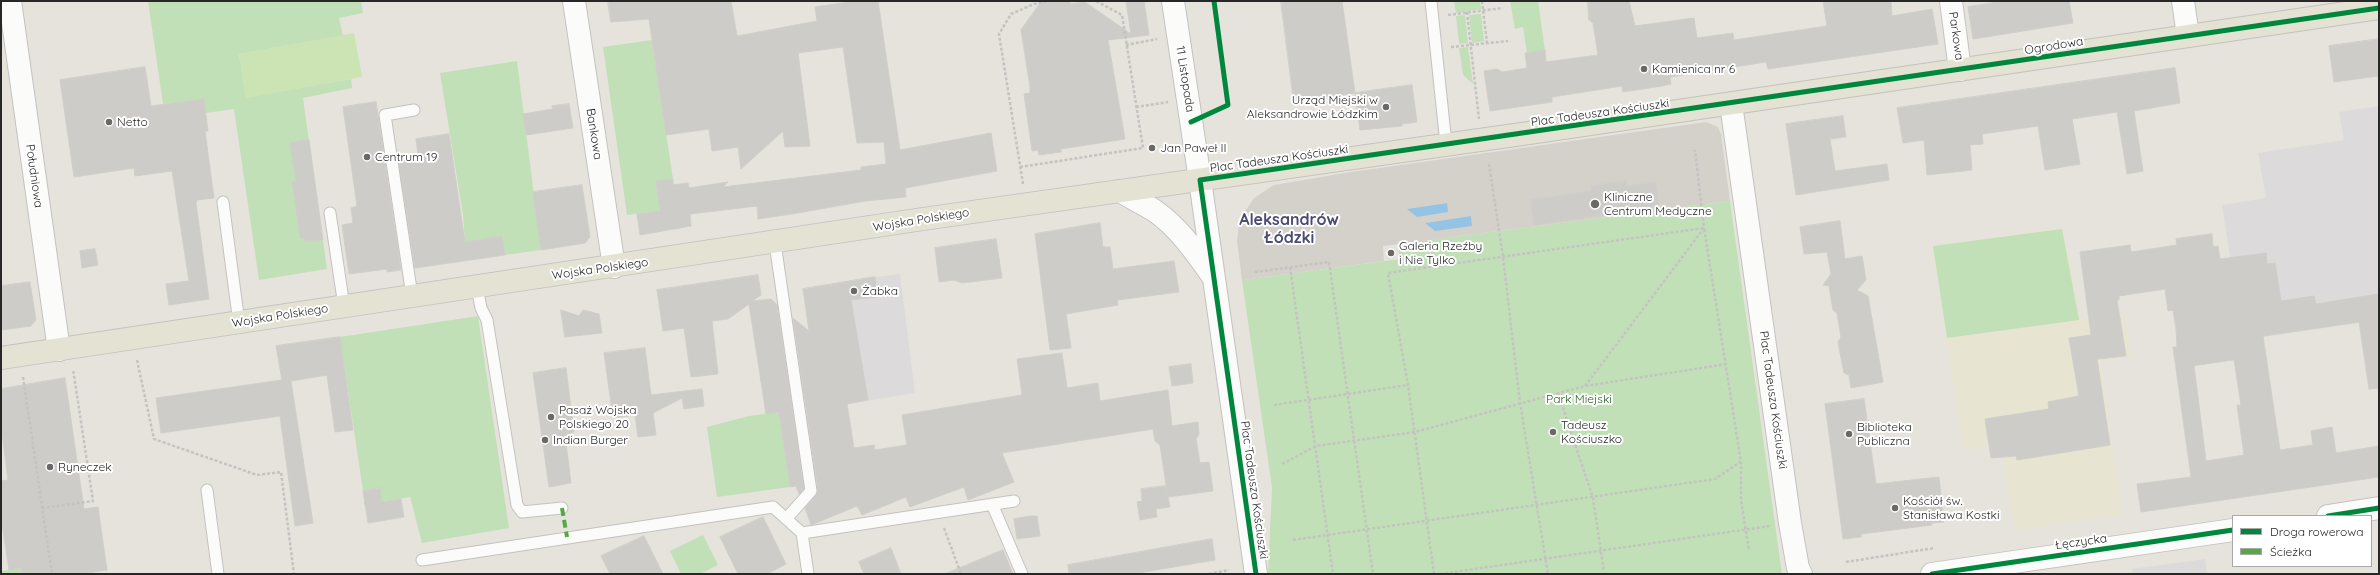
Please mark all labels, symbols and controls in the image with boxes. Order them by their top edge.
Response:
street label: Parkowa [1945,11,1967,61]
street label: Ogrodowa [2024,34,2084,58]
street label: 11 Listopada [1173,45,1197,113]
place label: Kamienica nr 6 [1652,62,1735,76]
marker: Kamienica nr 6 [1639,64,1649,74]
place label: Urząd Miejski w Aleksandrowie Łódzkim [1247,93,1378,121]
street label: Plac Tadeusza Kościuszki [1530,96,1670,130]
marker: Urząd Miejski w Aleksandrowie Łódzkim [1381,102,1391,112]
street label: Bankowa [583,107,605,161]
place label: Netto [117,115,148,129]
marker: Netto [104,117,114,127]
place label: Jan Paweł II [1160,141,1226,155]
street label: Plac Tadeusza Kościuszki [1209,142,1349,176]
street label: Południowa [22,143,46,209]
marker: Jan Paweł II [1147,143,1157,153]
place label: Centrum 19 [375,150,437,164]
marker: Centrum 19 [362,152,372,162]
place label: Kliniczne Centrum Medyczne [1604,190,1712,218]
marker: Kliniczne Centrum Medyczne [1589,198,1601,210]
street label: Wojska Polskiego [872,205,970,235]
district label: Aleksandrów Łódzki [1239,210,1339,248]
place label: Galeria Rzeźby i Nie Tylko [1399,239,1482,267]
marker: Galeria Rzeźby i Nie Tylko [1386,248,1396,258]
street label: Wojska Polskiego [551,255,649,283]
place label: Żabka [862,284,898,298]
marker: Żabka [849,286,859,296]
street label: Wojska Polskiego [231,301,329,331]
street label: Plac Tadeusza Kościuszki [1756,330,1790,470]
park label: Park Miejski [1546,392,1612,406]
place label: Pasaż Wojska Polskiego 20 [559,403,637,431]
marker: Pasaż Wojska Polskiego 20 [546,412,556,422]
place label: Tadeusz Kościuszko [1561,418,1622,446]
street label: Plac Tadeusza Kościuszki [1237,420,1271,560]
place label: Biblioteka Publiczna [1857,420,1912,448]
marker: Tadeusz Kościuszko [1548,427,1558,437]
marker: Biblioteka Publiczna [1844,429,1854,439]
place label: Indian Burger [553,433,628,447]
marker: Indian Burger [540,435,550,445]
place label: Ryneczek [58,460,112,474]
marker: Ryneczek [45,462,55,472]
place label: Kościół św. Stanisława Kostki [1903,494,2000,522]
marker: Kościół św. Stanisława Kostki [1890,503,1900,513]
legend [2232,515,2372,567]
text: Droga rowerowa [2270,524,2364,539]
street label: Łęczycka [2054,531,2108,553]
text: Ścieżka [2270,544,2312,559]

